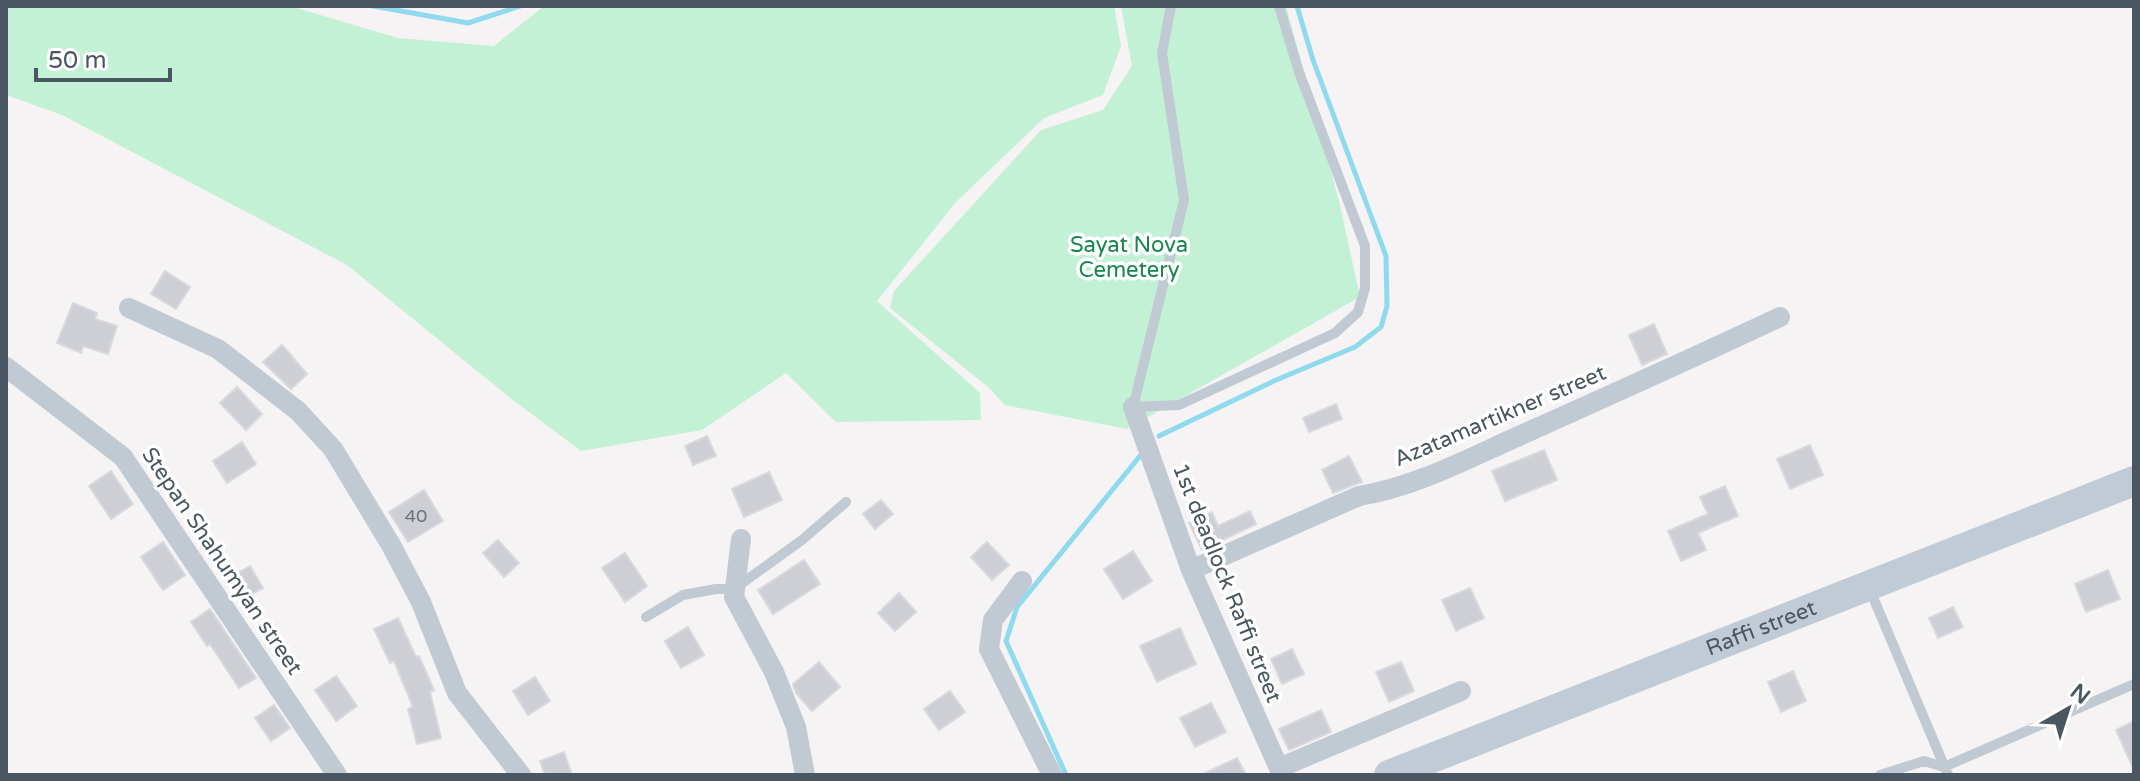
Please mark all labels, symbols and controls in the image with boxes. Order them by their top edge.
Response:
scale bar [36,32,170,82]
text: 50 m [48,46,106,75]
park label: Sayat Nova Cemetery [1070,232,1188,283]
street label: Azatamartikner street [1390,360,1610,472]
street label: Stepan Shahumyan street [136,442,308,680]
street label: 1st deadlock Raffi street [1167,460,1287,706]
house number: 40 [405,505,427,527]
street label: Raffi street [1702,595,1820,662]
north arrow [2028,669,2108,749]
text: N [2065,679,2095,710]

